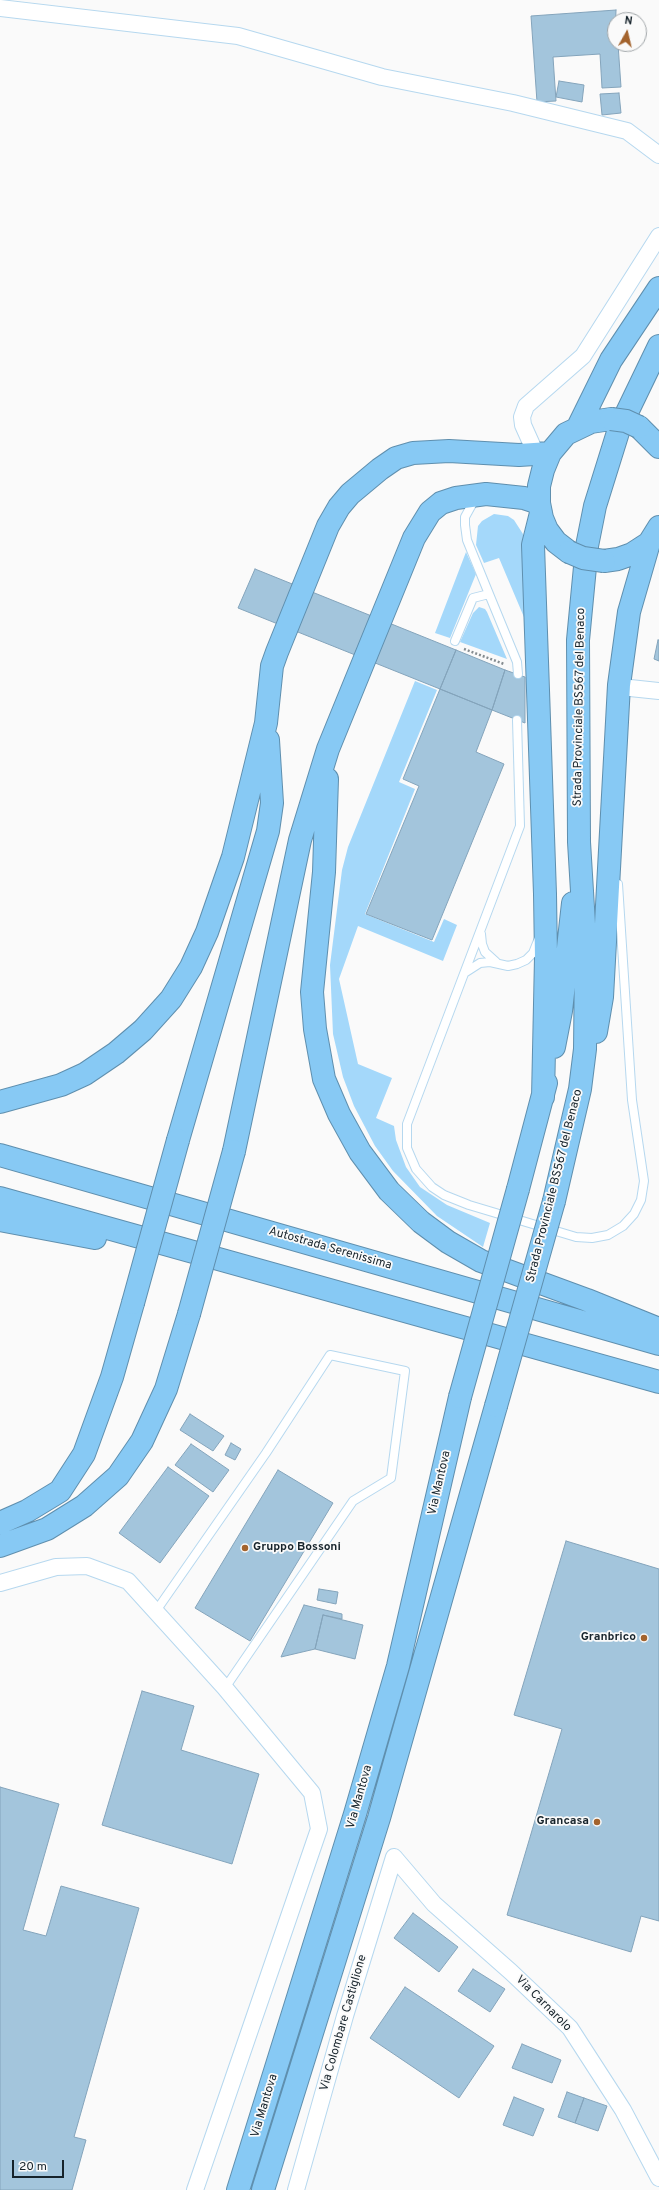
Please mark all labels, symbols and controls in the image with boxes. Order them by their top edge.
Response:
north arrow [607,12,647,52]
text: N [624,14,633,29]
street label: Strada Provinciale BS567 del Benaco [571,608,589,806]
street label: Strada Provinciale BS567 del Benaco [524,1088,586,1284]
street label: Autostrada Serenissima [267,1225,393,1273]
street label: Via Mantova [426,1449,454,1517]
place label: Gruppo Bossoni [253,1541,341,1555]
marker: Gruppo Bossoni [240,1543,250,1553]
place label: Granbrico [581,1631,636,1645]
marker: Granbrico [639,1633,649,1643]
street label: Via Mantova [344,1763,376,1831]
place label: Grancasa [536,1815,589,1829]
marker: Grancasa [592,1817,602,1827]
street label: Via Colombare Castiglione [318,1953,370,2093]
street label: Via Carnarolo [512,1973,574,2035]
street label: Via Mantova [249,2073,281,2139]
scale bar [14,2152,66,2178]
text: 20 m [19,2159,47,2175]

